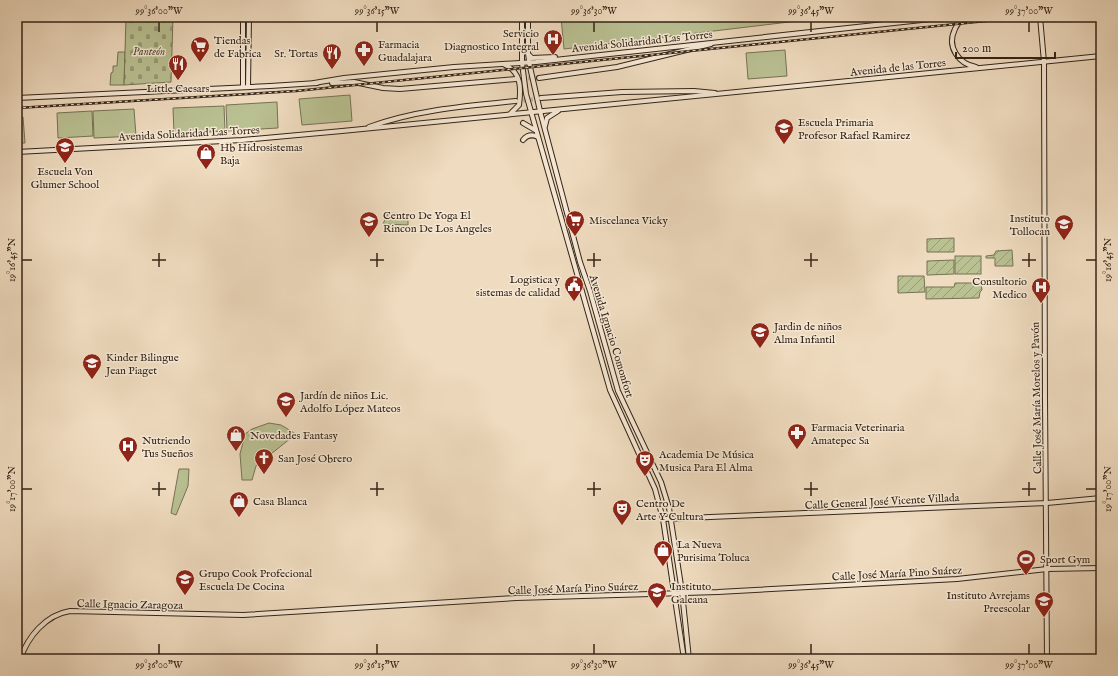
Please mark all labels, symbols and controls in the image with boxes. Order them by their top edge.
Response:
text: 99°36'00"W [135,5,183,18]
text: 99°36'15"W [354,5,400,18]
text: 99°36'30"W [570,5,617,18]
text: 99°36'45"W [787,5,834,18]
text: 99°37'00"W [1004,5,1053,18]
place label: Servicio Diagnostico Integral [444,27,539,54]
hospital icon: Servicio Diagnostico Integral [542,28,564,56]
street label: Avenida Solidaridad Las Torres [570,28,713,56]
place label: Tiendas de Fabrica [214,34,261,61]
scale bar [956,34,1055,60]
supermarket icon: Tiendas de Fabrica [189,35,211,63]
place label: Farmacia Guadalajara [378,38,432,65]
pharmacy icon: Farmacia Guadalajara [353,39,375,67]
text: 200 m [962,41,991,56]
restaurant icon: Sr. Tortas [321,42,343,70]
park label: Panteón [133,45,165,59]
place label: Sr. Tortas [274,47,318,61]
restaurant icon: Little Caesars [167,53,189,81]
street label: Avenida de las Torres [849,56,947,80]
place label: Little Caesars [147,82,210,96]
place label: Escuela Primaria Profesor Rafael Ramirez [798,116,910,143]
school or university icon: Escuela Primaria Profesor Rafael Ramirez [773,117,795,145]
street label: Avenida Solidaridad Las Torres [117,123,260,145]
school or university icon: Escuela Von Glumer School [54,136,76,164]
place label: Hb Hidrosistemas Baja [220,141,303,168]
shop icon: Hb Hidrosistemas Baja [195,142,217,170]
place label: Escuela Von Glumer School [31,165,99,192]
place label: Centro De Yoga El Rincon De Los Angeles [383,209,492,236]
supermarket icon: Miscelanea Vicky [564,209,586,237]
school or university icon: Centro De Yoga El Rincon De Los Angeles [358,210,380,238]
place label: Instituto Tollocan [1010,212,1050,239]
school or university icon: Instituto Tollocan [1053,213,1075,241]
place label: Miscelanea Vicky [589,214,668,228]
text: 19°16'45"N [6,238,19,282]
text: 19°16'45"N [1102,238,1115,282]
street label: Avenida Ignacio Comonfort [585,272,636,400]
place label: Logistica y sistemas de calidad [476,273,561,300]
public building icon: Logistica y sistemas de calidad [563,274,585,302]
place label: Consultorio Medico [972,275,1027,302]
hospital icon: Consultorio Medico [1030,276,1052,304]
place label: Jardin de niños Alma Infantil [772,320,842,347]
school or university icon: Jardin de niños Alma Infantil [749,321,771,349]
street label: Calle José María Morelos y Pavón [1029,322,1045,474]
place label: Kinder Bilingue Jean Piaget [104,351,179,378]
school or university icon: Kinder Bilingue Jean Piaget [81,352,103,380]
place label: Jardín de niños Lic. Adolfo López Mateos [298,389,401,416]
school or university icon: Jardín de niños Lic. Adolfo López Mateos [275,390,297,418]
place label: Farmacia Veterinaria Amatepec Sa [810,421,905,448]
pharmacy icon: Farmacia Veterinaria Amatepec Sa [786,422,808,450]
shop icon: Novedades Fantasy [225,424,247,452]
place label: Novedades Fantasy [250,429,339,443]
place label: Nutriendo Tus Sueños [142,434,193,461]
hospital icon: Nutriendo Tus Sueños [117,435,139,463]
church icon: San José Obrero [253,447,275,475]
place label: Academia De Música Musica Para El Alma [658,448,754,475]
theatre icon: Academia De Música Musica Para El Alma [634,449,656,477]
place label: San José Obrero [278,452,352,466]
text: 19°17'00"N [6,466,19,512]
text: 19°17'00"N [1102,466,1115,512]
shop icon: Casa Blanca [228,490,250,518]
street label: Calle General José Vicente Villada [804,491,960,513]
place label: Casa Blanca [253,495,307,509]
place label: Centro De Arte Y Cultura [635,497,704,524]
theatre icon: Centro De Arte Y Cultura [611,498,633,526]
place label: La Nueva Purisima Toluca [677,538,750,565]
shop icon: La Nueva Purisima Toluca [652,539,674,567]
sports icon: Sport Gym [1015,548,1037,576]
place label: Sport Gym [1040,553,1091,567]
street label: Calle José María Pino Suárez [832,564,963,584]
place label: Grupo Cook Profecional Escuela De Cocina [199,567,312,594]
school or university icon: Grupo Cook Profecional Escuela De Cocina [174,568,196,596]
street label: Calle José María Pino Suárez [508,580,638,598]
place label: Instituto Galeana [671,580,711,607]
school or university icon: Instituto Galeana [646,581,668,609]
place label: Instituto Avrejams Preescolar [946,589,1030,616]
school or university icon: Instituto Avrejams Preescolar [1033,590,1055,618]
street label: Calle Ignacio Zaragoza [77,597,183,613]
text: 99°36'00"W [135,659,183,672]
text: 99°36'15"W [354,659,400,672]
text: 99°36'30"W [570,659,617,672]
text: 99°36'45"W [787,659,834,672]
text: 99°37'00"W [1004,659,1053,672]

